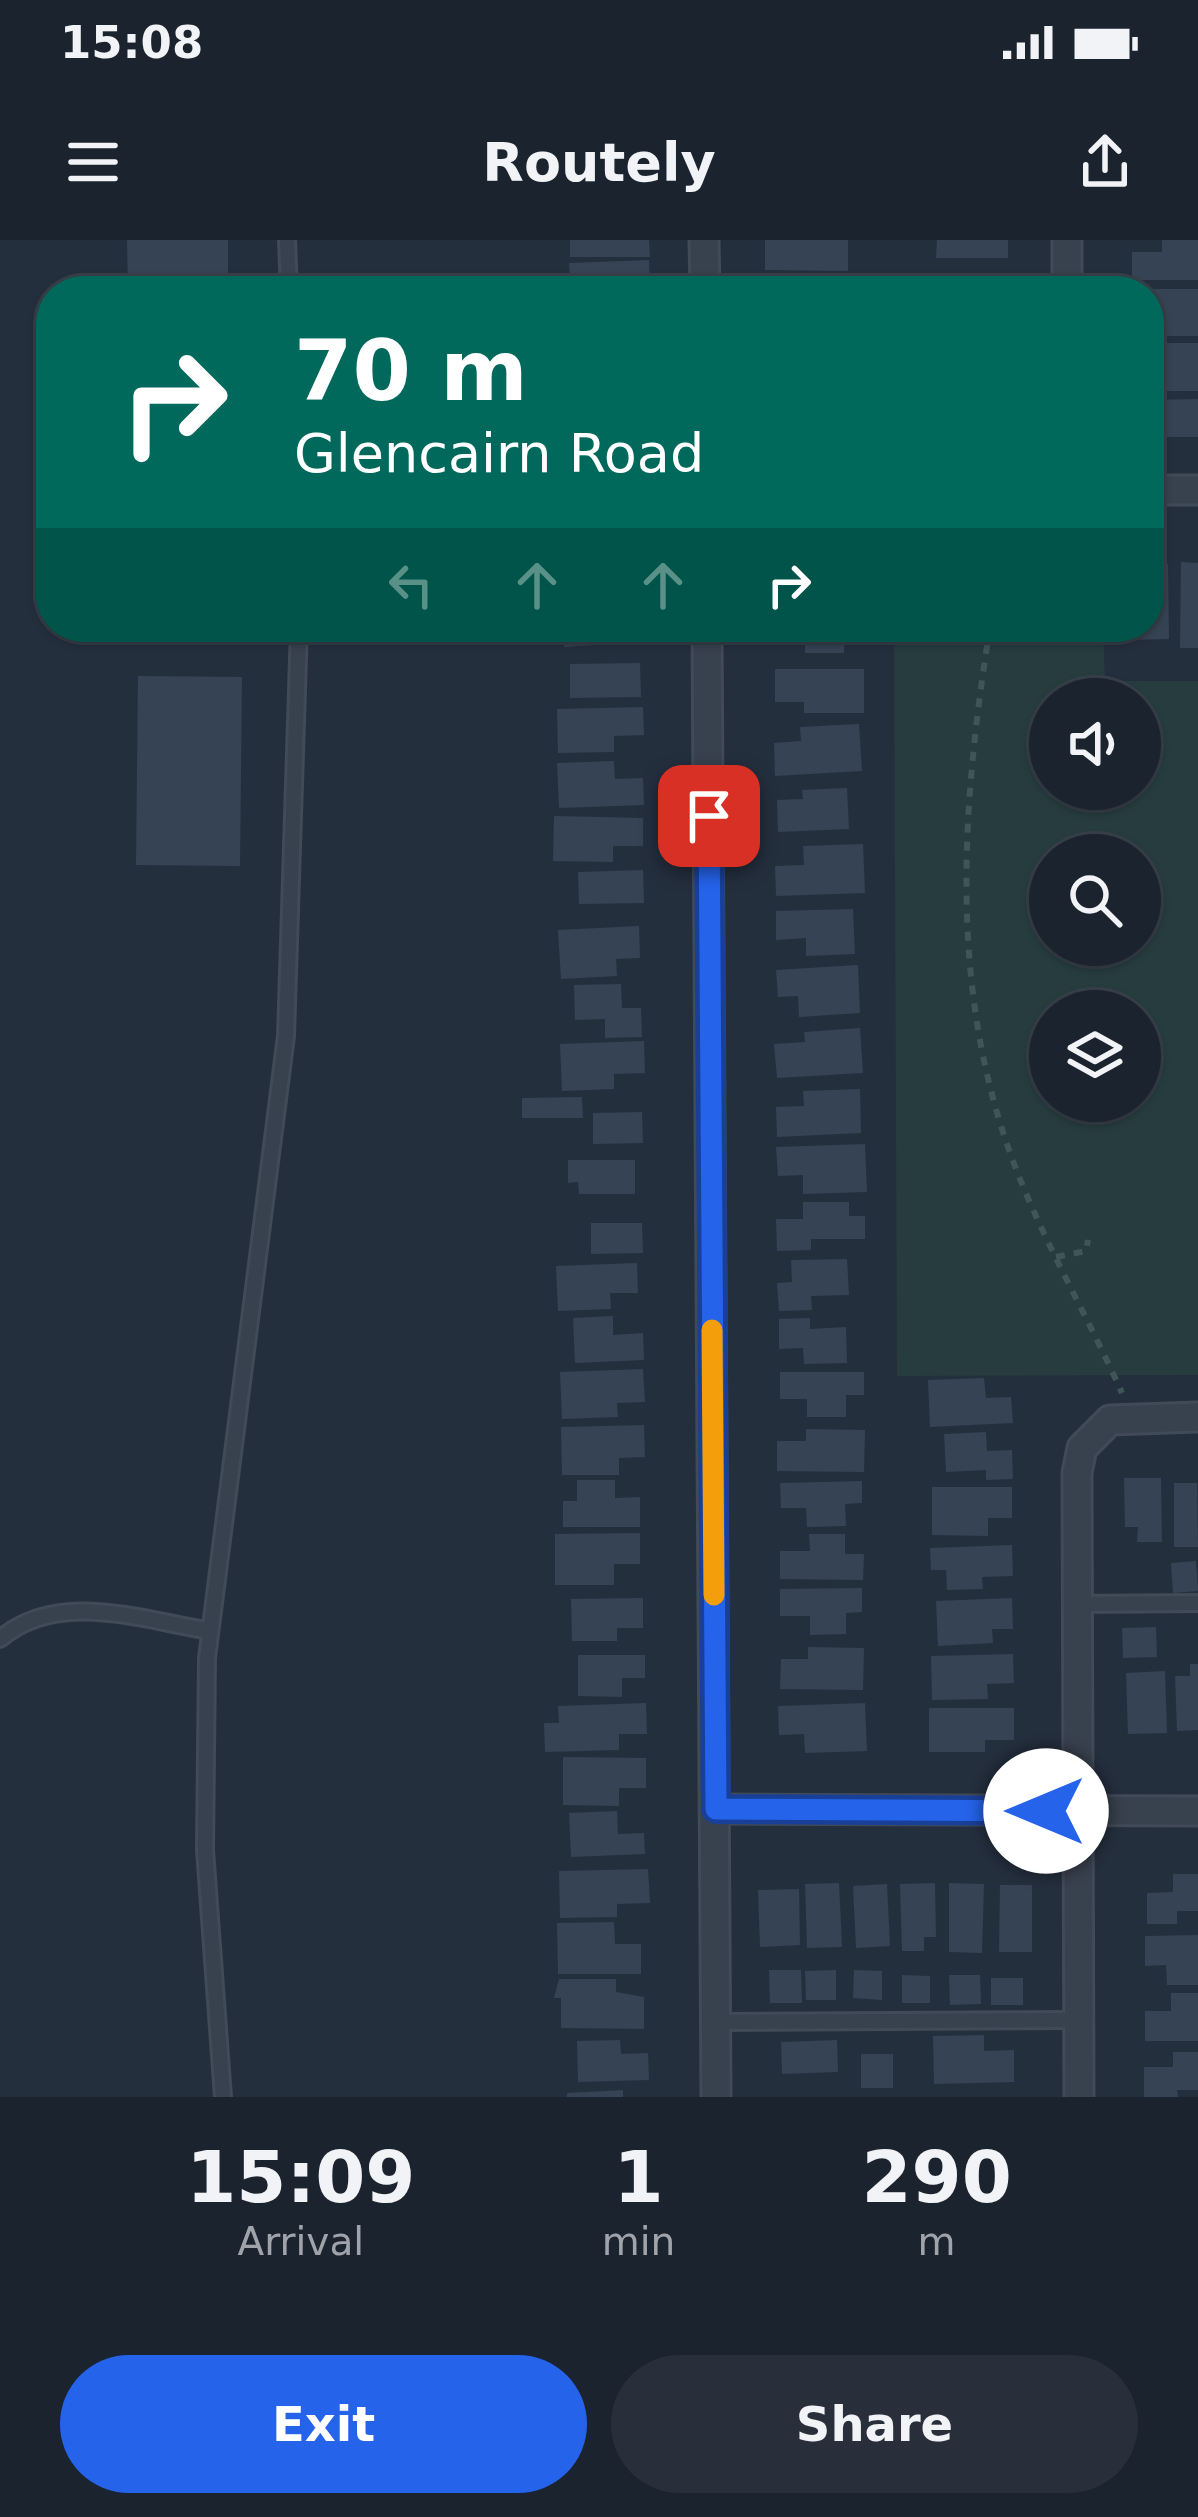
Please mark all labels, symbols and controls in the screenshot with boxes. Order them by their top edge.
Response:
text: 15:08 [60,16,203,69]
icon: menu [60,129,126,195]
icon: share [1072,129,1138,195]
text: Routely [482,131,716,194]
text: 70 m [294,322,528,420]
icon: right [96,324,252,480]
text: Glencairn Road [294,422,704,485]
icon: left [378,552,444,618]
icon: ahead [504,552,570,618]
icon: ahead [630,552,696,618]
icon: right [756,552,822,618]
map controls [1029,678,1161,1122]
button: sound [1029,678,1161,810]
pin [658,765,760,867]
icon: arrive [676,783,742,849]
button: search [1029,834,1161,966]
button: layers [1029,990,1161,1122]
position arrow [983,1748,1109,1874]
text: 15:09 [186,2135,415,2219]
text: 1 [613,2135,663,2219]
text: 290 [861,2135,1012,2219]
text: Arrival [237,2219,364,2264]
text: min [602,2219,675,2264]
text: m [918,2219,956,2264]
button: Exit [60,2355,587,2493]
button: Share [611,2355,1138,2493]

